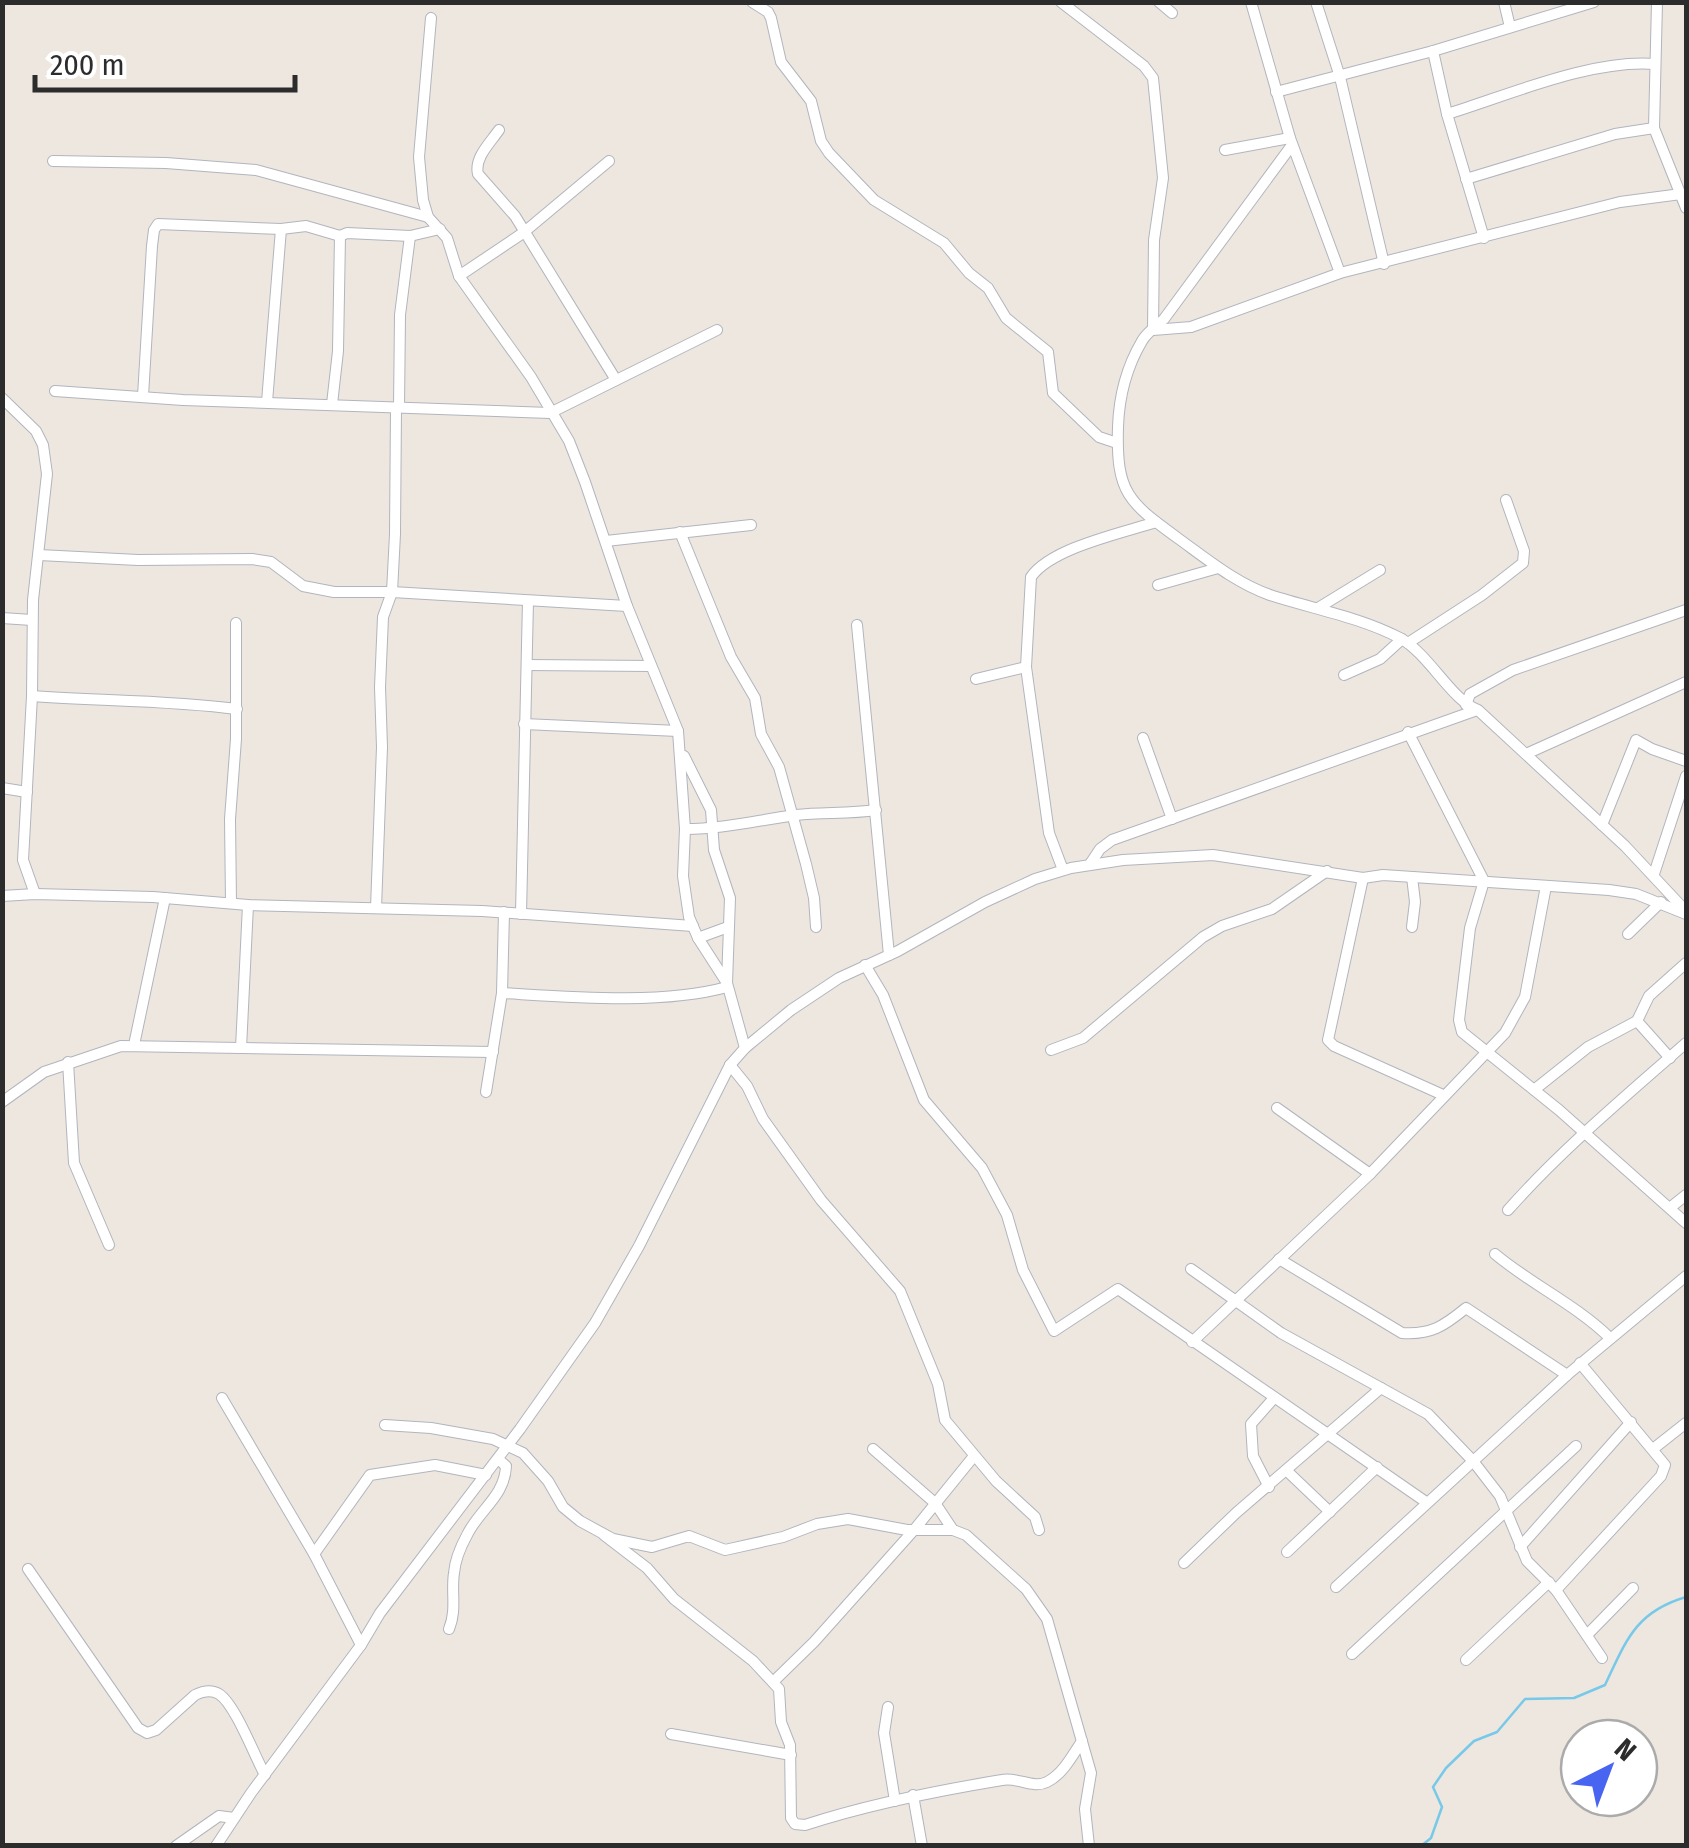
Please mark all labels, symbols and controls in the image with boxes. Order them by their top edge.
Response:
scale bar [35,30,295,92]
text: 200 m [50,47,125,83]
north arrow [1559,1718,1659,1818]
text: N [1608,1732,1643,1768]

